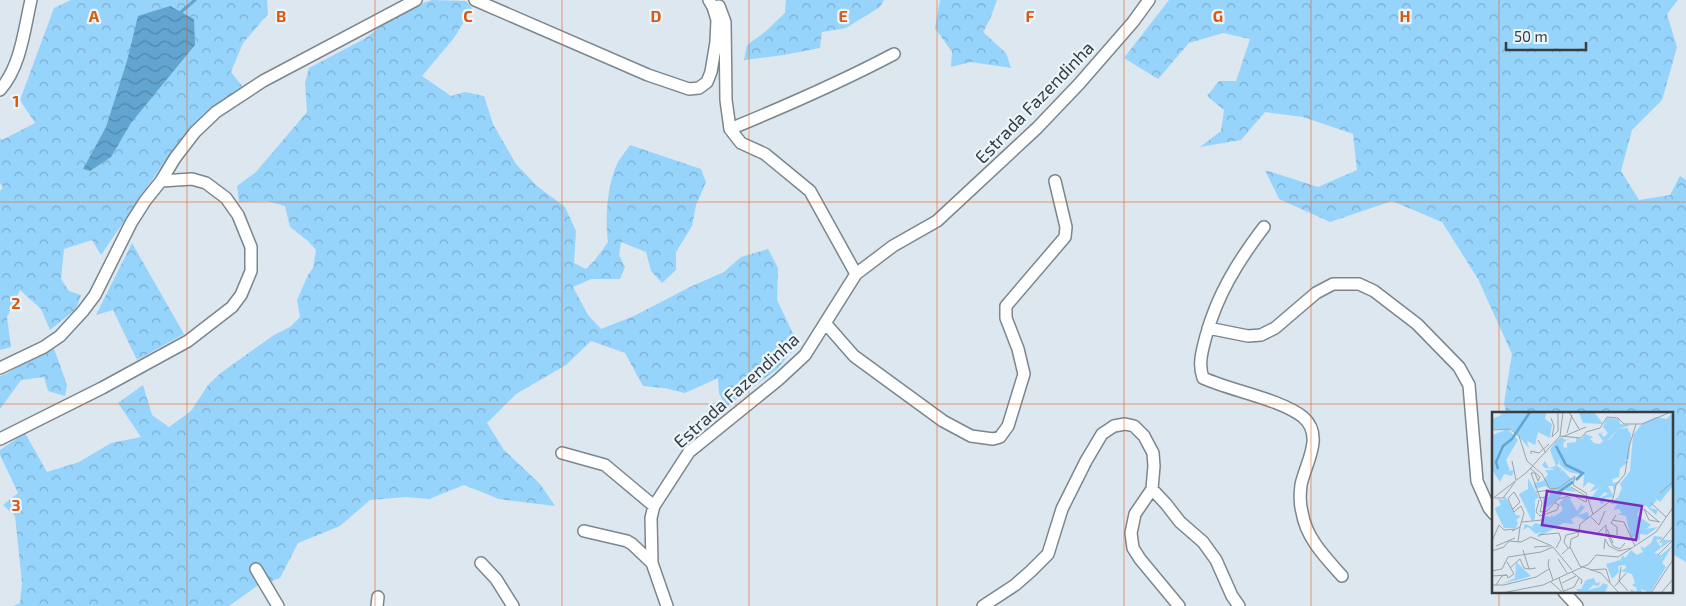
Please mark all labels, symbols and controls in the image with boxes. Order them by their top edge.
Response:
text: A [89,6,100,25]
text: B [276,6,286,25]
text: C [463,6,473,25]
text: D [651,6,662,25]
text: E [838,6,848,25]
text: F [1026,6,1035,25]
text: G [1213,6,1223,25]
text: H [1399,6,1411,25]
scale bar [1506,20,1586,52]
text: 50 m [1514,27,1548,45]
street label: Estrada Fazendinha [970,36,1098,168]
text: 1 [13,91,19,110]
text: 2 [11,293,21,312]
street label: Estrada Fazendinha [669,328,803,452]
inset map [1492,412,1674,594]
text: 3 [11,495,21,514]

